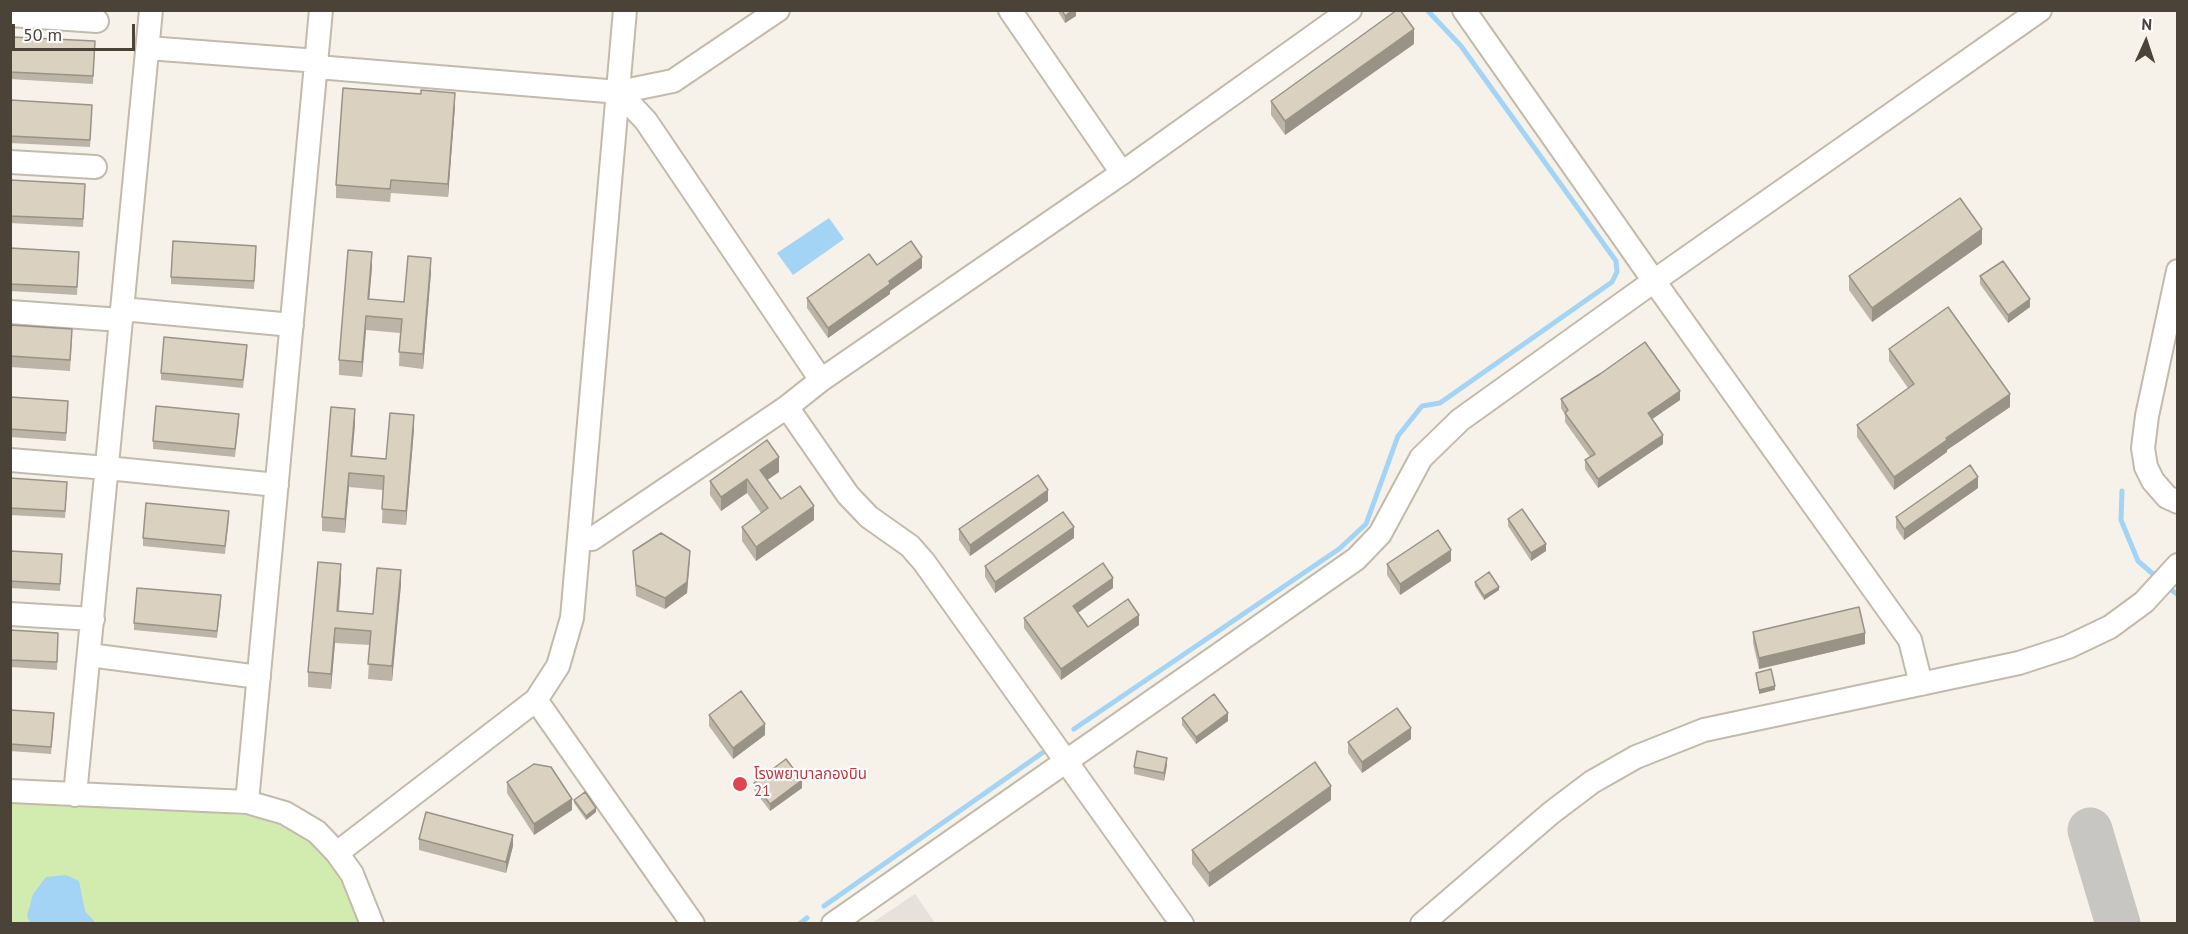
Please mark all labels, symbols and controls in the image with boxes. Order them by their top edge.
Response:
scale bar [15,12,138,50]
north arrow [2116,12,2176,72]
text: N [2141,14,2153,34]
text: 50 m [23,23,62,46]
place label: โรงพยาบาลกองบิน 21 [754,766,867,801]
marker: โรงพยาบาลกองบิน 21 [731,775,749,793]

